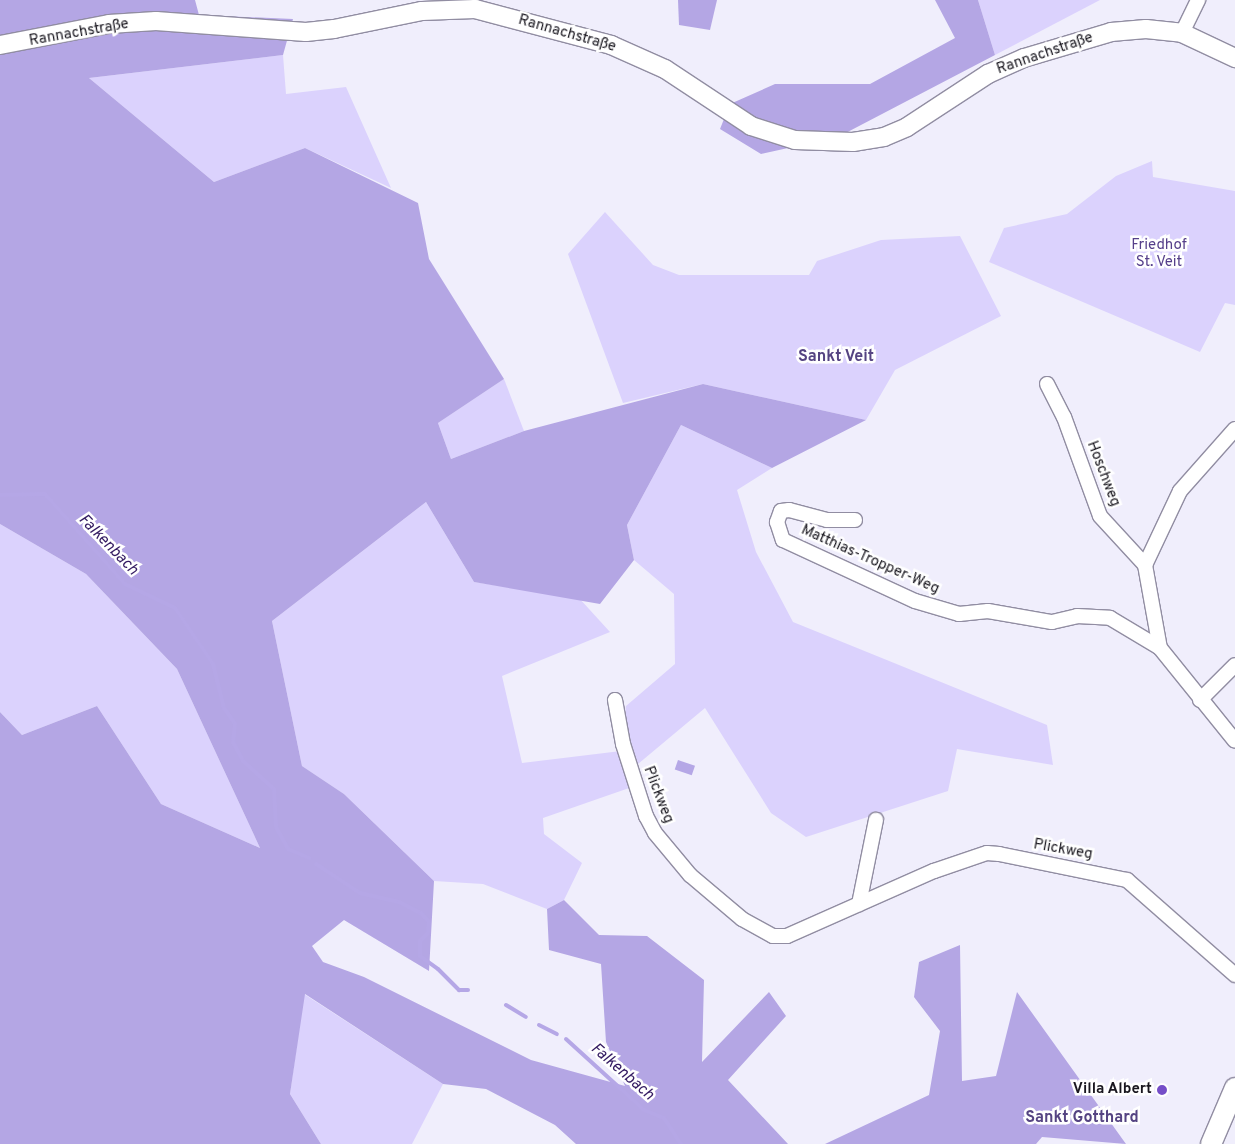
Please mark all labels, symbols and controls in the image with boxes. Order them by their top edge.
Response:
street label: Rannachstraße [516,11,618,57]
street label: Rannachstraße [28,15,130,51]
street label: Rannachstraße [994,29,1096,79]
park label: Friedhof St. Veit [1131,236,1187,271]
district label: Sankt Veit [798,347,874,367]
street label: Hoschweg [1082,439,1124,509]
water label: Falkenbach [74,510,142,580]
street label: Matthias-Tropper-Weg [798,521,942,599]
street label: Plickweg [639,764,677,826]
street label: Plickweg [1032,836,1094,864]
water label: Falkenbach [586,1039,658,1105]
place label: Villa Albert [1072,1081,1152,1099]
marker: Villa Albert [1156,1084,1168,1096]
district label: Sankt Gotthard [1025,1108,1139,1128]

